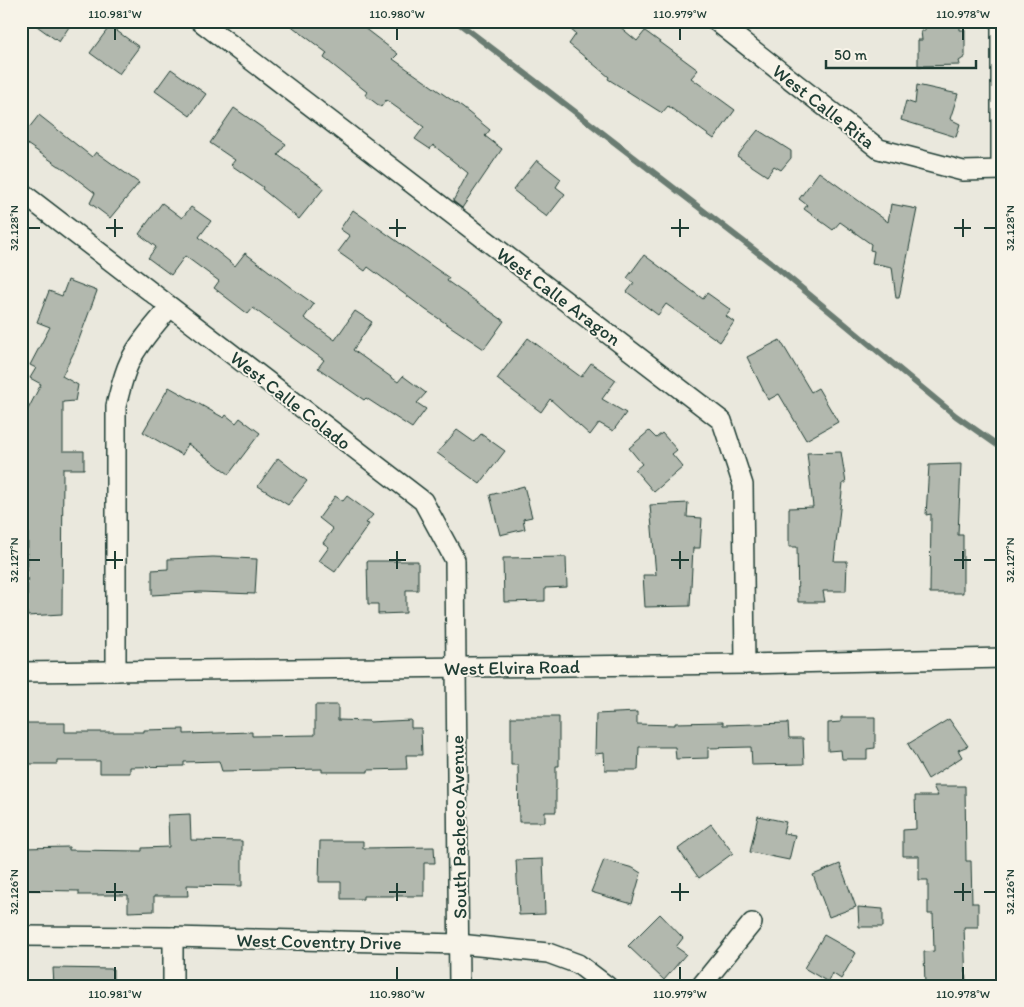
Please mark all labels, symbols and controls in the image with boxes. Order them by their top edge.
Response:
text: 110.981°W [88,7,142,21]
text: 110.980°W [369,7,425,21]
text: 110.979°W [653,7,707,21]
text: 110.978°W [936,7,990,21]
scale bar [826,38,976,70]
text: 50 m [834,46,867,64]
street label: West Calle Rita [768,59,879,153]
text: 32.128°N [7,205,21,251]
text: 32.128°N [1003,205,1017,251]
street label: West Calle Aragon [492,242,626,351]
street label: West Calle Colado [226,346,356,455]
text: 32.127°N [7,537,21,583]
text: 32.127°N [1003,537,1017,583]
street label: West Elvira Road [444,655,581,680]
street label: South Pacheco Avenue [445,735,472,919]
text: 32.126°N [7,869,21,915]
text: 32.126°N [1003,869,1017,915]
street label: West Coventry Drive [236,929,402,954]
text: 110.981°W [88,987,142,1001]
text: 110.980°W [369,987,425,1001]
text: 110.979°W [653,987,707,1001]
text: 110.978°W [936,987,990,1001]

